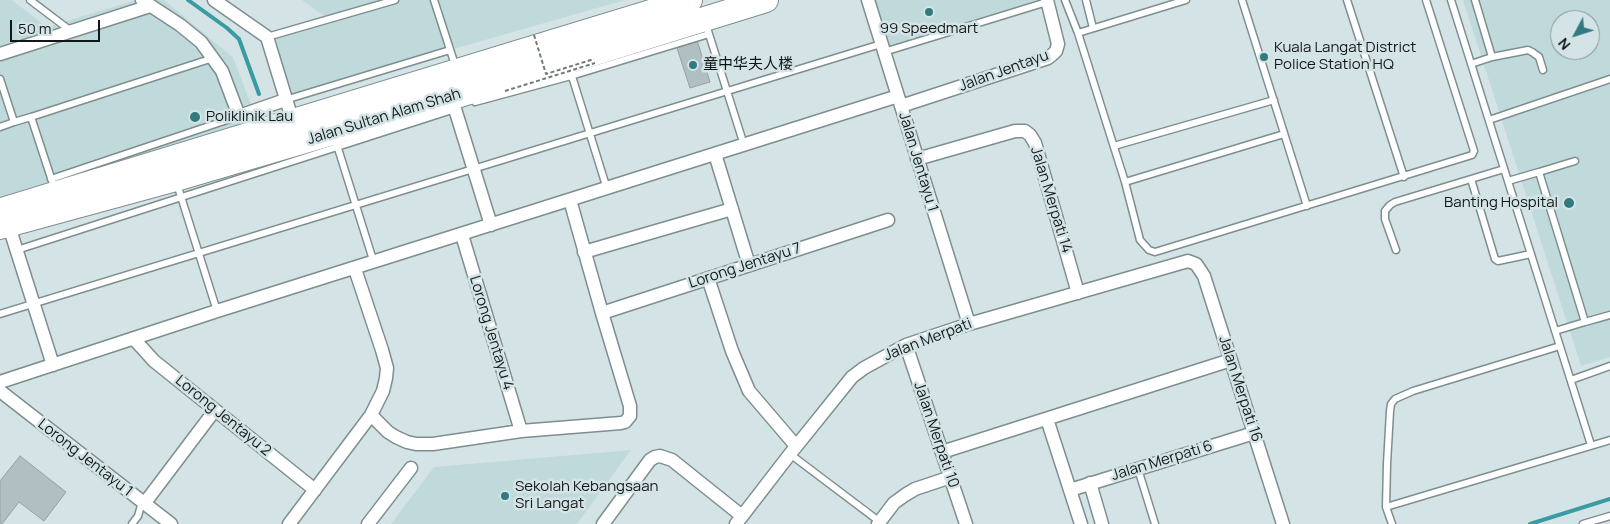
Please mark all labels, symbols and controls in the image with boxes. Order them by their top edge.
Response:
marker: 99 Speedmart [923,6,935,18]
scale bar [12,10,102,42]
north arrow [1550,10,1600,60]
text: 50 m [18,18,52,39]
place label: 99 Speedmart [880,20,978,38]
text: N [1553,34,1574,54]
place label: Kuala Langat District Police Station HQ [1274,39,1416,74]
street label: Jalan Jentayu [957,46,1051,96]
marker: Kuala Langat District Police Station HQ [1258,51,1270,63]
place label: 童中华夫人楼 [703,56,793,74]
marker: 童中华夫人楼 [687,59,699,71]
street label: Jalan Sultan Alam Shah [305,85,463,149]
place label: Poliklinik Lau [206,108,293,126]
marker: Poliklinik Lau [188,110,202,124]
street label: Jalan Jentayu 1 [894,110,942,214]
street label: Jalan Merpati 14 [1026,145,1076,255]
place label: Banting Hospital [1444,194,1558,212]
marker: Banting Hospital [1562,196,1576,210]
street label: Lorong Jentayu 7 [687,239,803,293]
street label: Lorong Jentayu 4 [465,274,517,392]
street label: Jalan Merpati [882,315,974,365]
street label: Jalan Merpati 16 [1214,334,1266,444]
street label: Lorong Jentayu 2 [171,372,275,460]
street label: Jalan Merpati 10 [909,380,963,490]
street label: Lorong Jentayu 1 [34,415,136,501]
street label: Jalan Merpati 6 [1109,437,1215,485]
place label: Sekolah Kebangsaan Sri Langat [515,478,658,513]
marker: Sekolah Kebangsaan Sri Langat [499,490,511,502]

